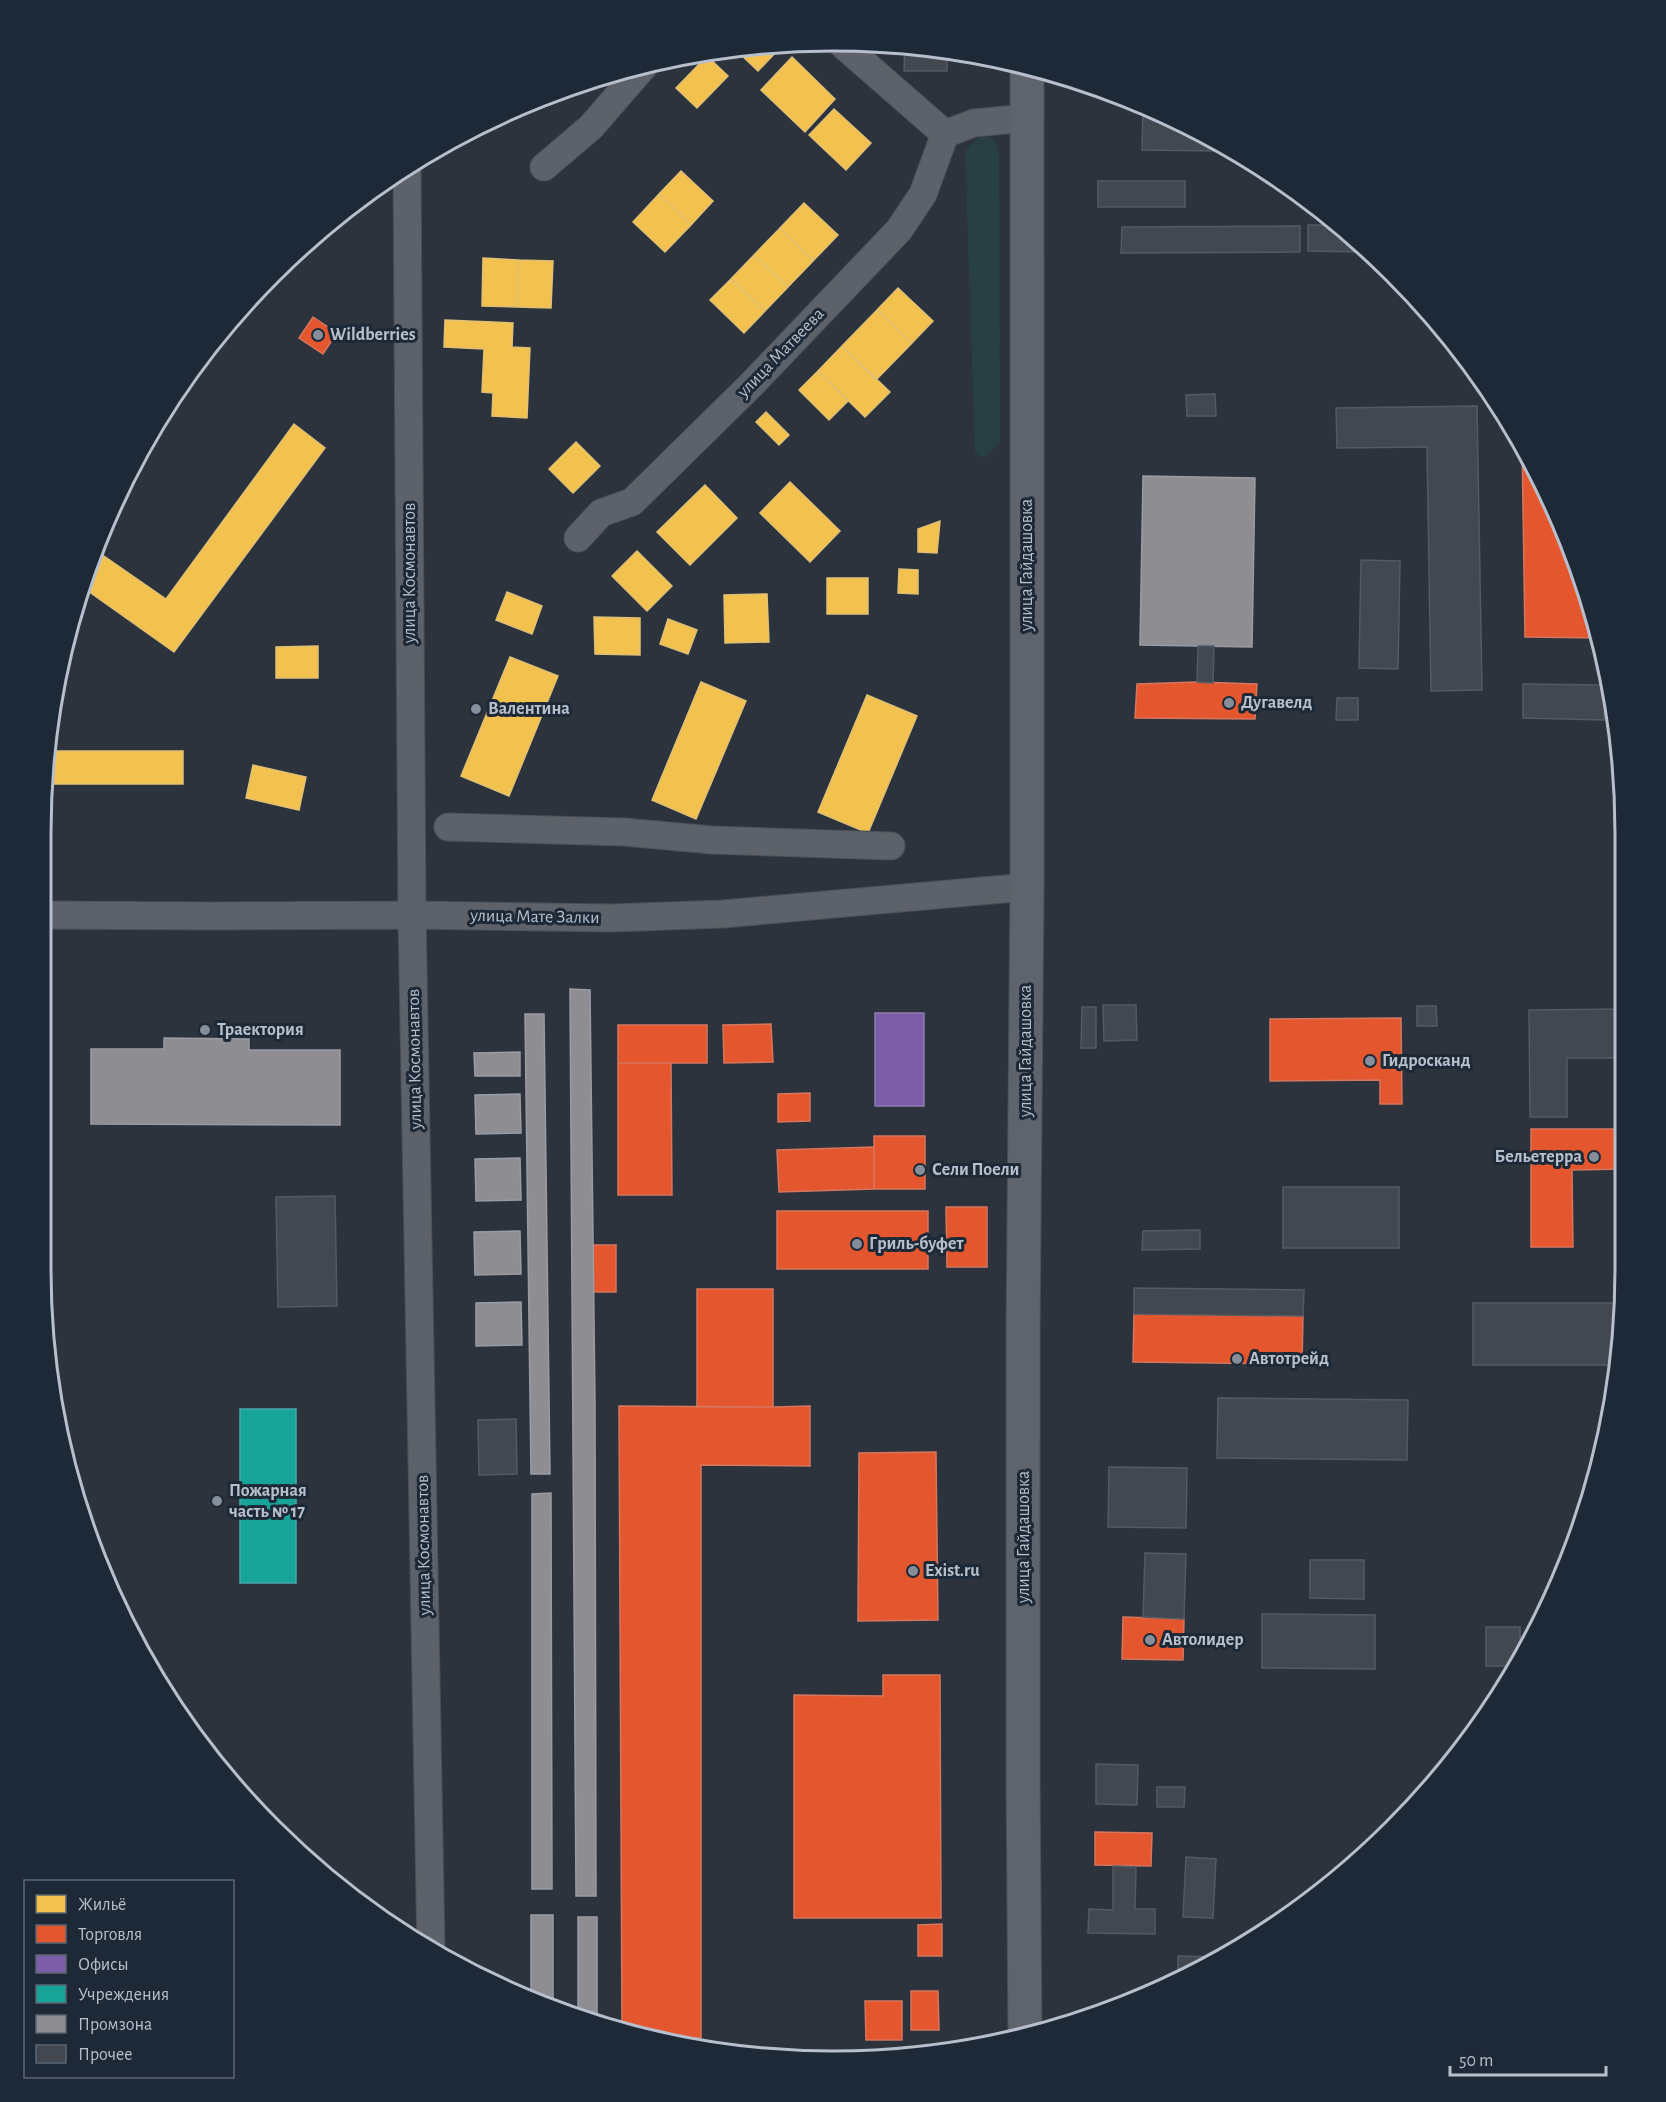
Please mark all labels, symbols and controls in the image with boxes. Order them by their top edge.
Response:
street label: улица Матвеева [733,305,828,402]
place label: Wildberries [330,326,416,344]
marker: Wildberries [311,328,325,342]
street label: улица Гайдашовка [1018,499,1036,632]
street label: улица Космонавтов [401,503,419,644]
place label: Дугавелд [1241,694,1312,712]
marker: Дугавелд [1222,696,1236,710]
place label: Валентина [488,700,570,718]
marker: Валентина [469,702,483,716]
street label: улица Мате Залки [469,907,600,927]
street label: улица Гайдашовка [1017,985,1035,1118]
street label: улица Космонавтов [405,989,425,1130]
place label: Траектория [217,1021,304,1039]
marker: Траектория [198,1023,212,1037]
place label: Гидросканд [1382,1052,1471,1070]
marker: Гидросканд [1363,1054,1377,1068]
place label: Бельетерра [1494,1148,1582,1166]
marker: Бельетерра [1587,1150,1601,1164]
place label: Сели Поели [932,1161,1019,1179]
marker: Сели Поели [913,1163,927,1177]
place label: Гриль-буфет [869,1235,964,1253]
marker: Гриль-буфет [850,1237,864,1251]
place label: Автотрейд [1249,1350,1329,1368]
marker: Автотрейд [1230,1352,1244,1366]
street label: улица Гайдашовка [1015,1471,1033,1604]
street label: улица Космонавтов [414,1475,434,1616]
place label: Пожарная часть № 17 [229,1482,307,1521]
marker: Пожарная часть № 17 [210,1494,224,1508]
place label: Exist.ru [925,1562,980,1580]
marker: Exist.ru [906,1564,920,1578]
place label: Автолидер [1162,1631,1244,1649]
marker: Автолидер [1143,1633,1157,1647]
legend [24,1880,234,2078]
text: Жильё [78,1896,126,1914]
text: Торговля [78,1926,142,1944]
text: Офисы [78,1956,129,1974]
text: Учреждения [78,1986,169,2004]
text: Промзона [78,2016,152,2034]
scale bar [1450,2039,1606,2077]
text: Прочее [78,2046,133,2064]
text: 50 m [1459,2052,1493,2070]

